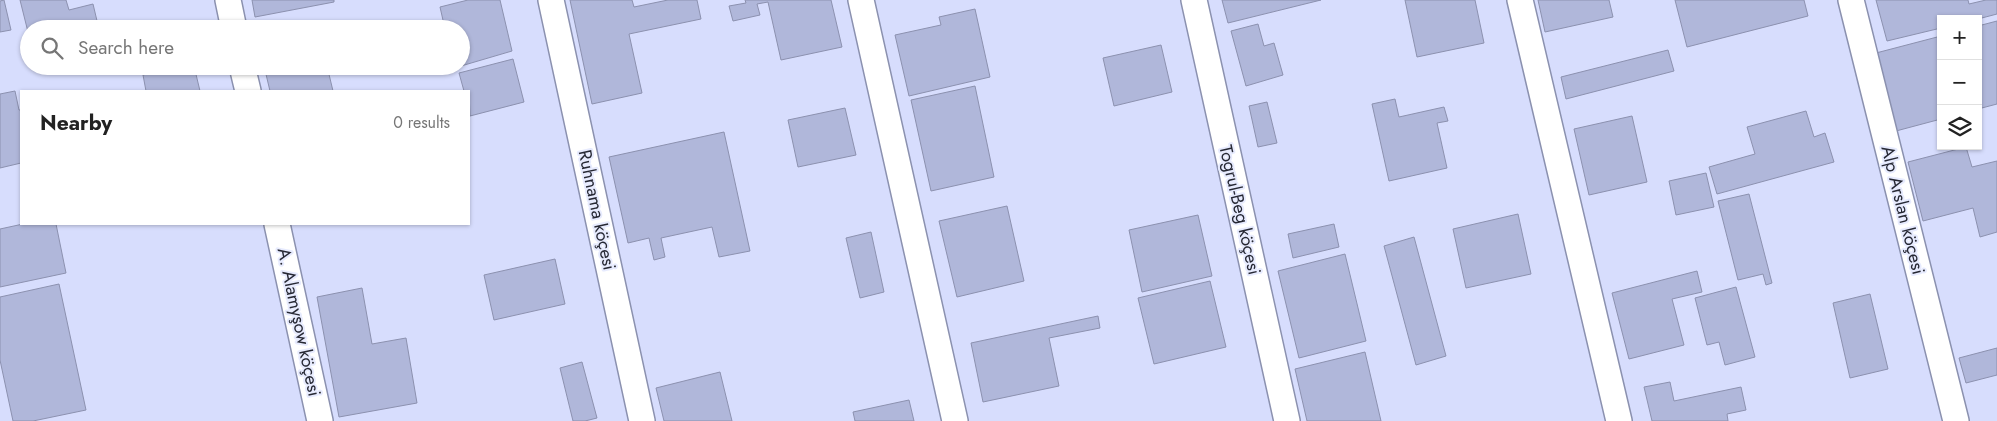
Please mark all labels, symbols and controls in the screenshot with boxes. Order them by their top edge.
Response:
map controls [1937,15,1982,150]
button: + [1937,15,1982,60]
search box [20,20,470,75]
icon: search [38,34,66,62]
text: Search here [78,34,174,61]
button: − [1937,60,1982,105]
button: layers [1937,105,1982,150]
text: Nearby [40,108,112,138]
text: 0 results [393,111,450,134]
street label: Togrul-Beg köçesi [1212,143,1268,277]
street label: Alp Arslan köçesi [1874,143,1932,277]
street label: Ruhnama köçesi [572,147,622,273]
street label: A. Alamyşow köçesi [271,245,327,399]

